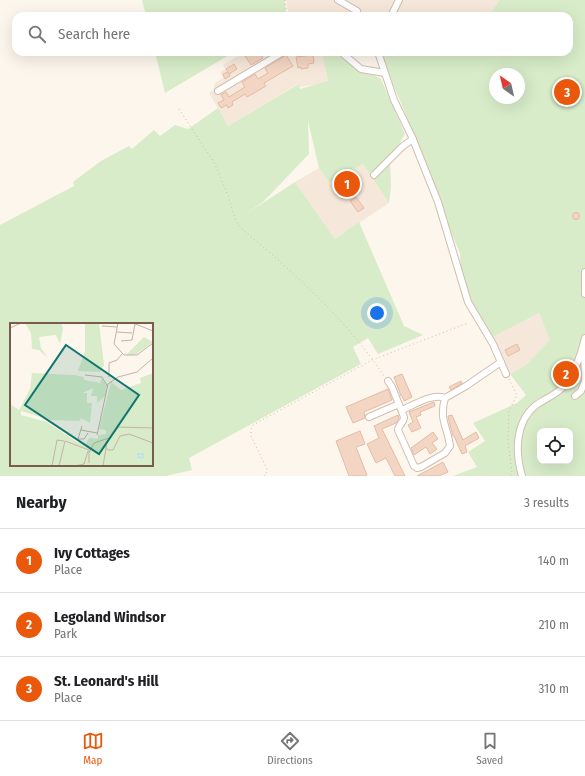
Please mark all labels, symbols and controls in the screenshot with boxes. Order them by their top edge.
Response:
search box [12,12,573,56]
icon: search [26,23,48,45]
text: Search here [58,25,130,43]
north arrow [489,68,525,104]
pin: 3 [554,77,580,107]
pin: 1 [334,169,360,199]
your location [367,303,387,323]
inset map [10,323,153,466]
pin: 2 [553,359,579,389]
map controls [537,428,573,464]
button: locate [537,428,573,464]
text: Nearby [16,492,67,513]
text: 3 results [524,495,569,510]
text: Ivy Cottages [54,544,130,562]
text: 1 [26,553,32,568]
text: 140 m [538,553,569,568]
text: Place [54,562,82,577]
text: Legoland Windsor [54,608,166,626]
text: 2 [26,617,32,632]
text: 210 m [539,617,569,632]
text: Park [54,626,77,641]
text: St. Leonard's Hill [54,672,159,690]
text: 3 [26,681,32,696]
text: 310 m [539,681,569,696]
text: Place [54,690,82,705]
tab: Map [82,730,104,767]
tab: Directions [267,730,313,767]
tab: Saved [476,730,503,767]

